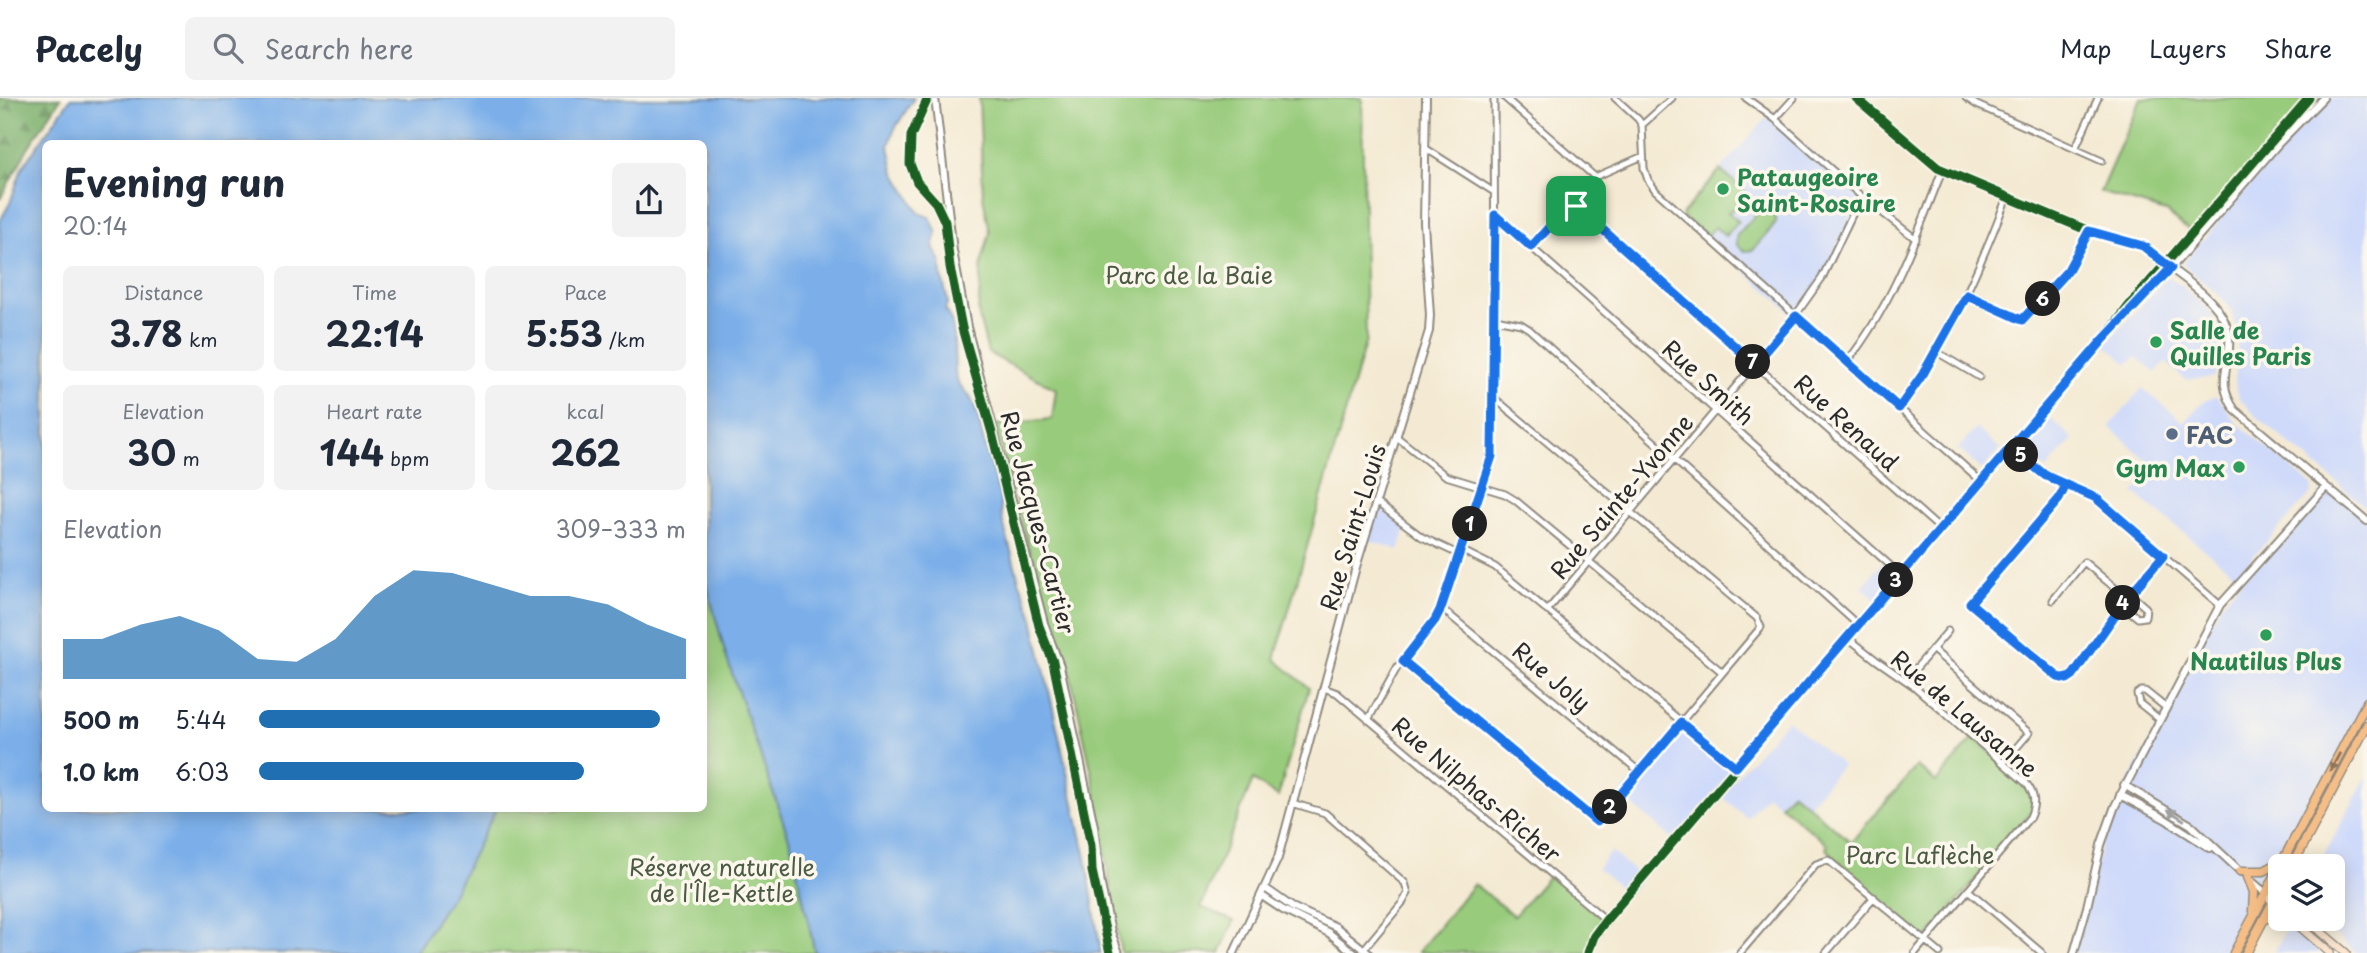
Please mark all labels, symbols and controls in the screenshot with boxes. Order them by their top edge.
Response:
search box [185,17,675,80]
text: Pacely [35,23,143,73]
icon: search [209,29,247,67]
text: Search here [265,29,413,68]
text: Map [2060,30,2111,66]
text: Layers [2149,30,2226,66]
text: Share [2264,30,2332,66]
text: Evening run [63,153,285,210]
place label: Pataugeoire Saint-Rosaire [1737,159,1896,220]
button: share [612,163,686,237]
pin [1546,176,1606,236]
marker: Pataugeoire Saint-Rosaire [1715,181,1731,197]
icon: arrive [1557,187,1595,225]
text: 20:14 [63,208,128,243]
park label: Parc de la Baie [1105,257,1273,292]
text: Distance [124,278,203,306]
text: Time [352,278,397,306]
text: Pace [564,278,607,306]
pin: 6 [2025,282,2060,316]
text: 6 [2036,284,2049,312]
text: 3.78 [109,306,183,359]
text: 22:14 [325,306,424,359]
text: 5:53 [526,306,603,359]
place label: Salle de Quilles Paris [2170,312,2311,373]
text: km [183,325,218,353]
text: /km [603,325,645,353]
street label: Rue Smith [1655,331,1763,433]
marker: Salle de Quilles Paris [2148,334,2164,350]
pin: 7 [1736,344,1770,380]
text: 7 [1747,347,1758,375]
street label: Rue Renaud [1787,365,1907,479]
text: Elevation [123,397,204,425]
text: Heart rate [327,397,422,425]
text: kcal [567,397,604,425]
street label: Rue Sainte-Yvonne [1541,406,1701,586]
street label: Rue Jacques-Cartier [992,407,1086,638]
place label: FAC [2186,417,2233,452]
text: 30 [127,425,176,478]
text: 144 [319,425,384,478]
text: 262 [550,425,621,478]
marker: FAC [2164,426,2180,442]
pin: 5 [2004,438,2038,472]
street label: Rue Saint-Louis [1310,439,1394,615]
text: 5 [2014,440,2027,468]
text: m [176,444,200,472]
text: bpm [384,444,430,472]
place label: Gym Max [2115,450,2225,485]
marker: Gym Max [2231,459,2247,475]
pin: 1 [1452,506,1488,542]
text: 1 [1465,509,1474,537]
text: Elevation [63,511,162,546]
text: 309–333 m [555,511,686,546]
pin: 3 [1878,562,1913,598]
text: 3 [1889,565,1902,593]
pin: 4 [2106,586,2140,620]
text: 4 [2116,588,2129,616]
marker: Nautilus Plus [2258,627,2274,643]
street label: Rue Joly [1505,633,1599,719]
street label: Rue de Lausanne [1884,641,2046,785]
place label: Nautilus Plus [2190,643,2342,678]
text: 500 m [63,702,140,737]
text: 5:44 [175,702,227,737]
street label: Rue Nilphas-Richer [1385,708,1569,870]
one-way arrow [2329,752,2341,772]
text: 1.0 km [63,754,140,789]
text: 6:03 [175,754,229,789]
pin: 2 [1592,790,1628,824]
text: 2 [1603,792,1616,820]
one-way arrow [2166,808,2186,821]
park label: Parc Laflèche [1846,837,1994,872]
park label: Réserve naturelle de l'Île-Kettle [629,849,815,910]
map controls [2268,854,2345,931]
button: layers [2268,854,2345,931]

